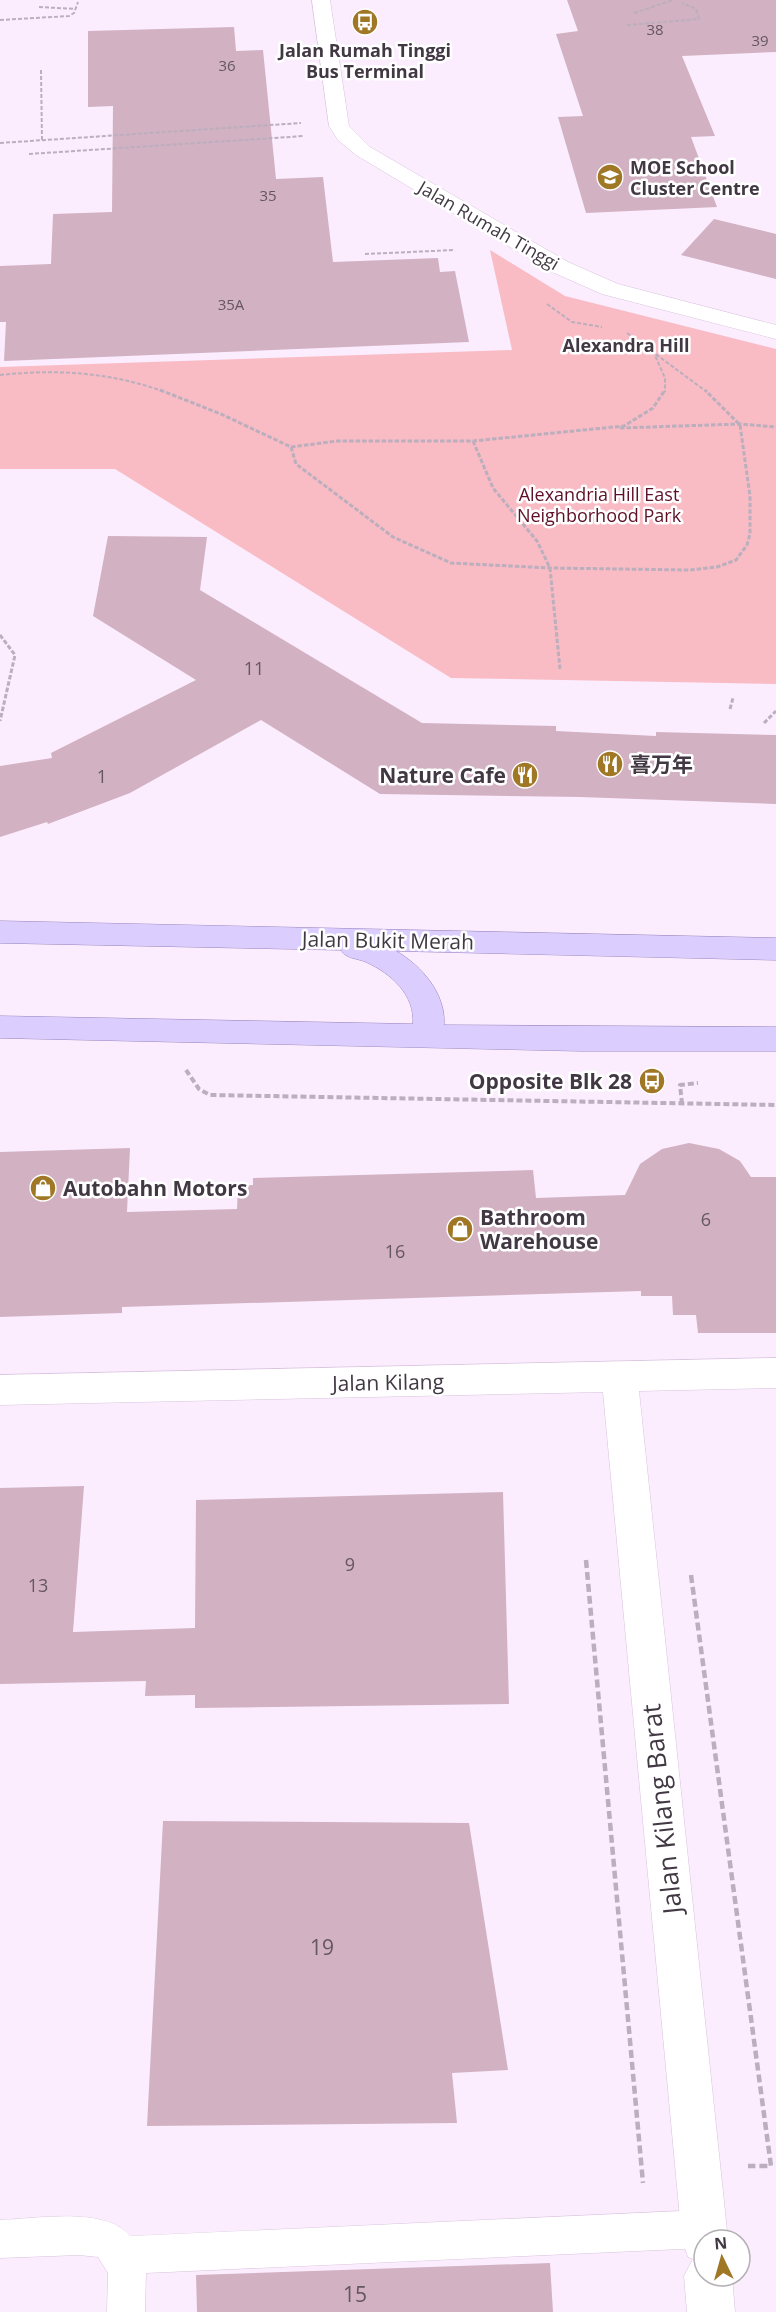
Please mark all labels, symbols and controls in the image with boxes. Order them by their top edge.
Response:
bus stop icon: Jalan Rumah Tinggi Bus Terminal [350,7,380,37]
house number: 38 [646,19,664,39]
house number: 39 [751,30,769,50]
place label: Jalan Rumah Tinggi Bus Terminal [277,38,451,83]
house number: 36 [218,55,236,75]
place label: MOE School Cluster Centre [630,155,760,200]
school or university icon: MOE School Cluster Centre [595,162,625,192]
street label: Jalan Rumah Tinggi [412,174,564,275]
house number: 35 [259,185,277,205]
house number: 35A [218,294,245,314]
district label: Alexandra Hill [562,333,690,357]
park label: Alexandria Hill East Neighborhood Park [517,482,682,527]
house number: 11 [244,656,264,680]
restaurant icon: 喜万年 [595,749,625,779]
place label: 喜万年 [630,750,693,778]
restaurant icon: Nature Cafe [510,760,540,790]
place label: Nature Cafe [379,761,506,789]
house number: 1 [97,764,107,788]
street label: Jalan Bukit Merah [300,924,474,956]
bus stop icon: Opposite Blk 28 [637,1066,667,1096]
place label: Opposite Blk 28 [469,1067,632,1095]
shop icon: Autobahn Motors [28,1173,58,1203]
place label: Autobahn Motors [63,1174,247,1202]
place label: Bathroom Warehouse [480,1203,598,1255]
house number: 6 [701,1207,711,1231]
shop icon: Bathroom Warehouse [445,1214,475,1244]
house number: 16 [385,1239,405,1263]
street label: Jalan Kilang [330,1367,444,1397]
house number: 9 [345,1552,355,1576]
house number: 13 [28,1573,48,1597]
street label: Jalan Kilang Barat [632,1702,690,1919]
house number: 19 [310,1933,334,1961]
north arrow [692,2228,752,2288]
text: N [713,2232,728,2255]
house number: 15 [343,2280,367,2308]

